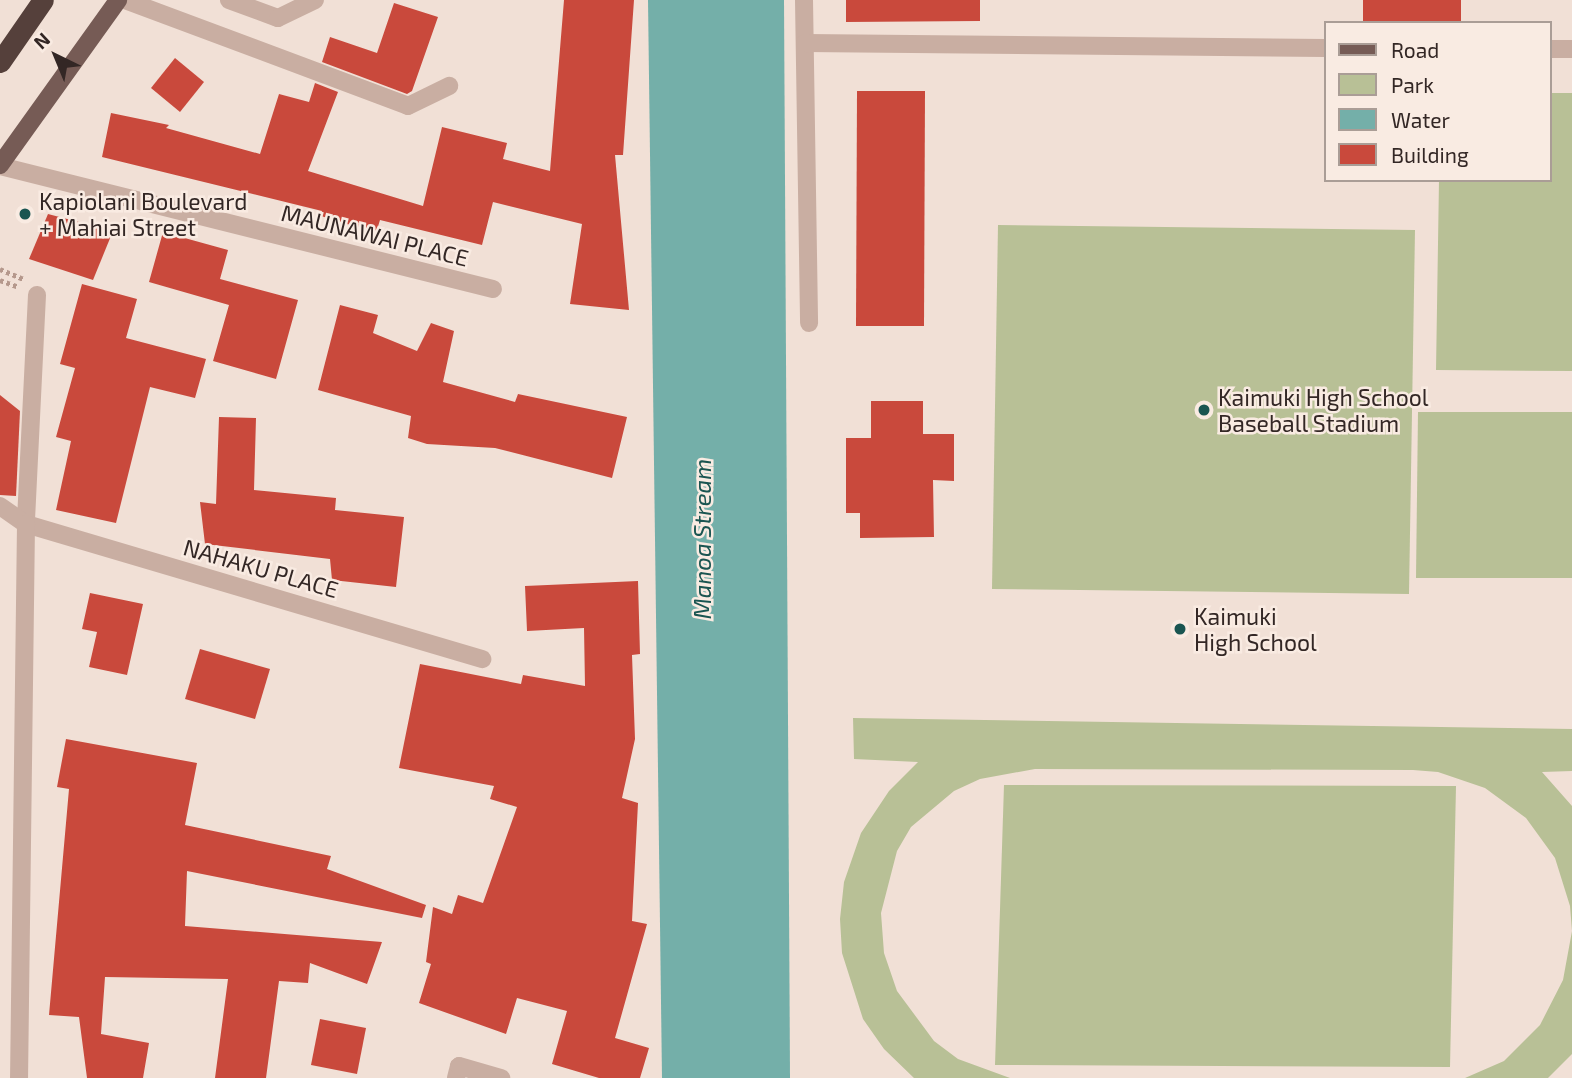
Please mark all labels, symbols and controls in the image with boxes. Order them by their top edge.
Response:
north arrow [21,21,91,91]
legend [1324,21,1551,182]
text: N [28,27,54,53]
text: Road [1391,37,1439,62]
text: Park [1391,72,1434,97]
text: Water [1391,107,1450,132]
text: Building [1391,142,1469,167]
place label: Kapiolani Boulevard + Mahiai Street [39,187,247,241]
street label: MAUNAWAI PLACE [278,198,472,272]
marker: Kapiolani Boulevard + Mahiai Street [17,206,33,222]
place label: Kaimuki High School Baseball Stadium [1218,383,1429,437]
marker: Kaimuki High School Baseball Stadium [1196,402,1212,418]
water label: Manoa Stream [688,459,716,619]
street label: NAHAKU PLACE [180,533,342,603]
place label: Kaimuki High School [1194,602,1317,656]
marker: Kaimuki High School [1172,621,1188,637]

